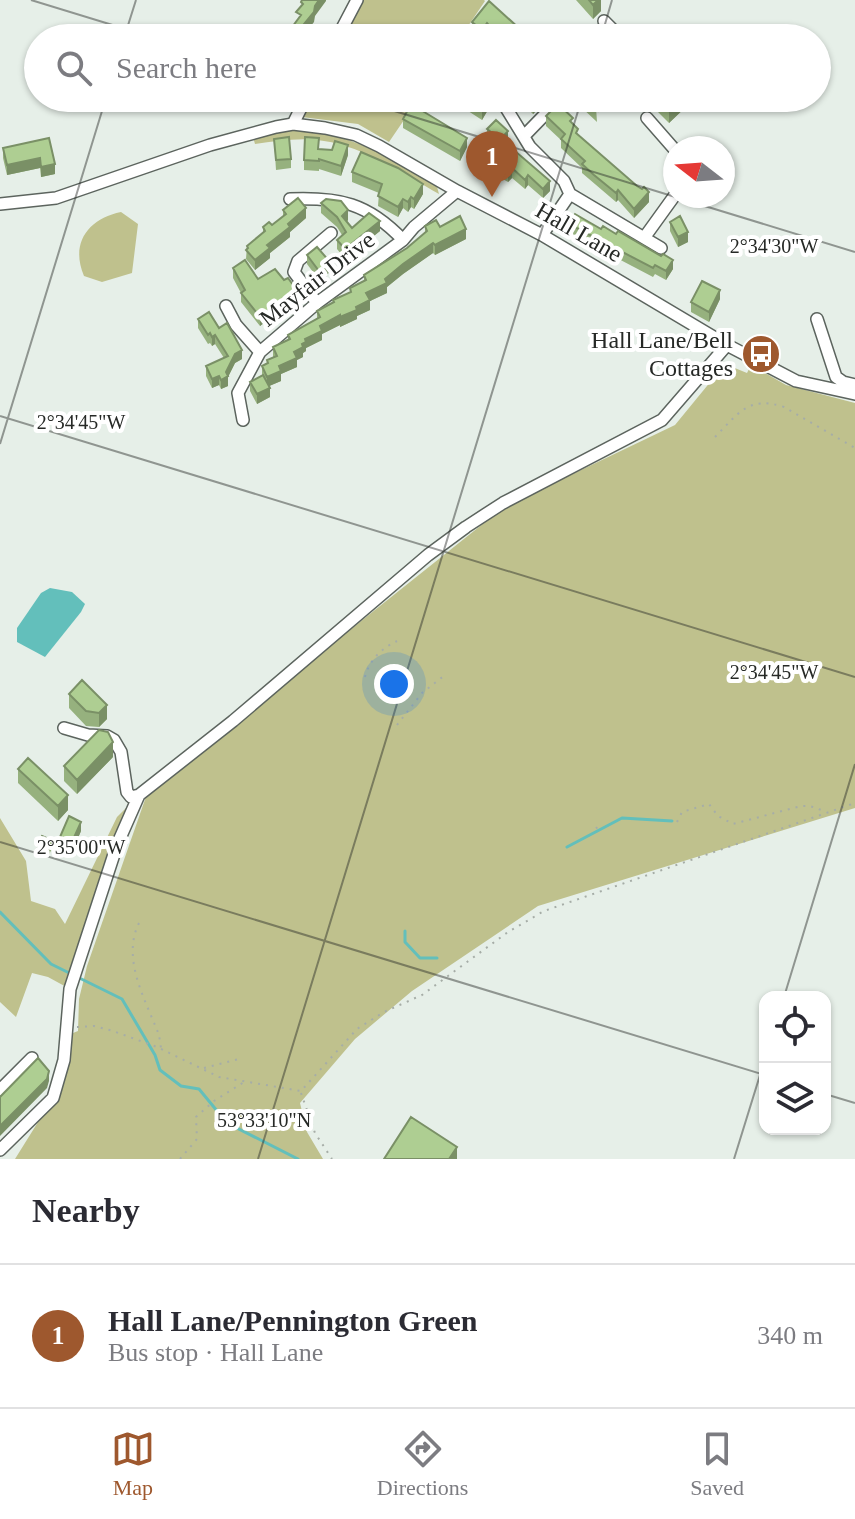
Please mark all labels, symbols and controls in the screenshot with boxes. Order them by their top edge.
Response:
search box [24,24,831,112]
icon: search [52,46,96,90]
text: Search here [116,51,257,84]
pin: 1 [466,131,518,197]
north arrow [663,136,735,208]
street label: Hall Lane [531,197,627,267]
street label: Mayfair Drive [255,226,379,332]
text: 2°34'30"W [730,235,818,257]
place label: Hall Lane/Bell Cottages [591,327,733,381]
bus stop icon: Hall Lane/Bell Cottages [740,333,782,375]
text: 2°34'45"W [37,411,125,433]
text: 2°34'45"W [730,661,818,683]
your location [374,664,414,704]
text: 2°35'00"W [37,836,125,858]
map controls [759,991,831,1135]
button: locate [759,991,831,1063]
button: layers [759,1063,831,1135]
text: 53°33'10"N [217,1109,311,1131]
text: Nearby [32,1192,140,1229]
text: Hall Lane/Pennington Green [108,1304,477,1337]
text: 1 [52,1321,65,1350]
text: 340 m [757,1321,823,1350]
text: Bus stop · Hall Lane [108,1338,323,1367]
tab: Map [111,1427,155,1501]
tab: Directions [377,1427,468,1501]
tab: Saved [690,1427,744,1501]

